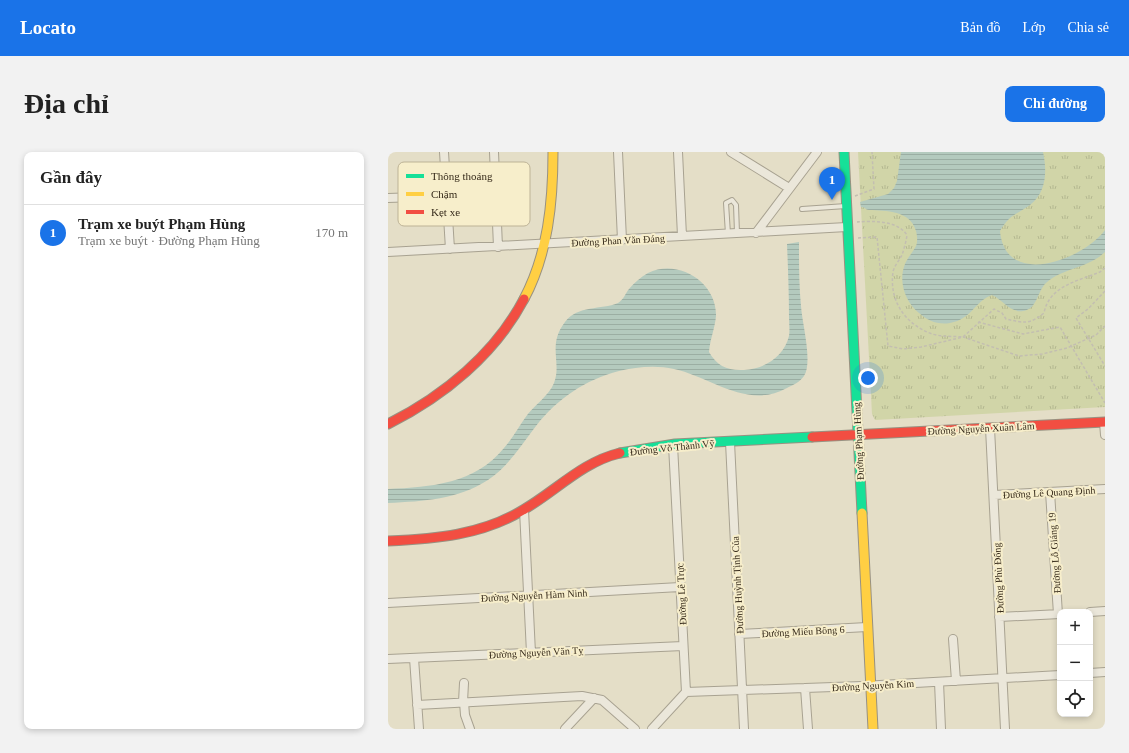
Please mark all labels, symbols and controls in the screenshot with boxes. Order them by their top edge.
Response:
text: Locato [20,17,76,38]
text: Bản đồ [960,20,1000,35]
text: Lớp [1022,20,1045,35]
text: Chia sẻ [1067,20,1109,35]
button: Chỉ đường [1005,86,1105,122]
text: Địa chỉ [24,88,109,119]
legend [398,162,530,226]
pin: 1 [819,167,845,200]
text: Gần đây [40,168,102,187]
text: Thông thoáng [431,170,493,182]
text: Chậm [431,188,458,200]
text: Kẹt xe [431,206,460,218]
text: Trạm xe buýt Phạm Hùng [78,216,245,232]
text: 1 [50,225,56,240]
text: 170 m [315,225,348,240]
text: Trạm xe buýt · Đường Phạm Hùng [78,233,260,248]
street label: Đường Phan Văn Đáng [571,233,665,248]
your location [858,368,878,388]
street label: Đường Phạm Hùng [851,402,866,480]
street label: Đường Nguyễn Xuân Lâm [927,420,1035,437]
street label: Đường Võ Thành Vỹ [629,438,715,457]
street label: Đường Lê Quang Định [1002,485,1096,501]
street label: Đường Lỗ Giáng 19 [1046,512,1063,594]
street label: Đường Huỳnh Tịnh Của [729,535,747,634]
street label: Đường Phù Đổng [991,542,1006,614]
street label: Đường Lê Trực [674,562,689,625]
street label: Đường Nguyễn Hàm Ninh [481,587,588,604]
map controls [1057,609,1093,717]
button: + [1057,609,1093,645]
street label: Đường Miếu Bông 6 [761,624,845,639]
street label: Đường Nguyễn Văn Tỵ [489,645,583,660]
button: − [1057,645,1093,681]
street label: Đường Nguyễn Kim [832,678,915,693]
button: locate [1057,681,1093,717]

